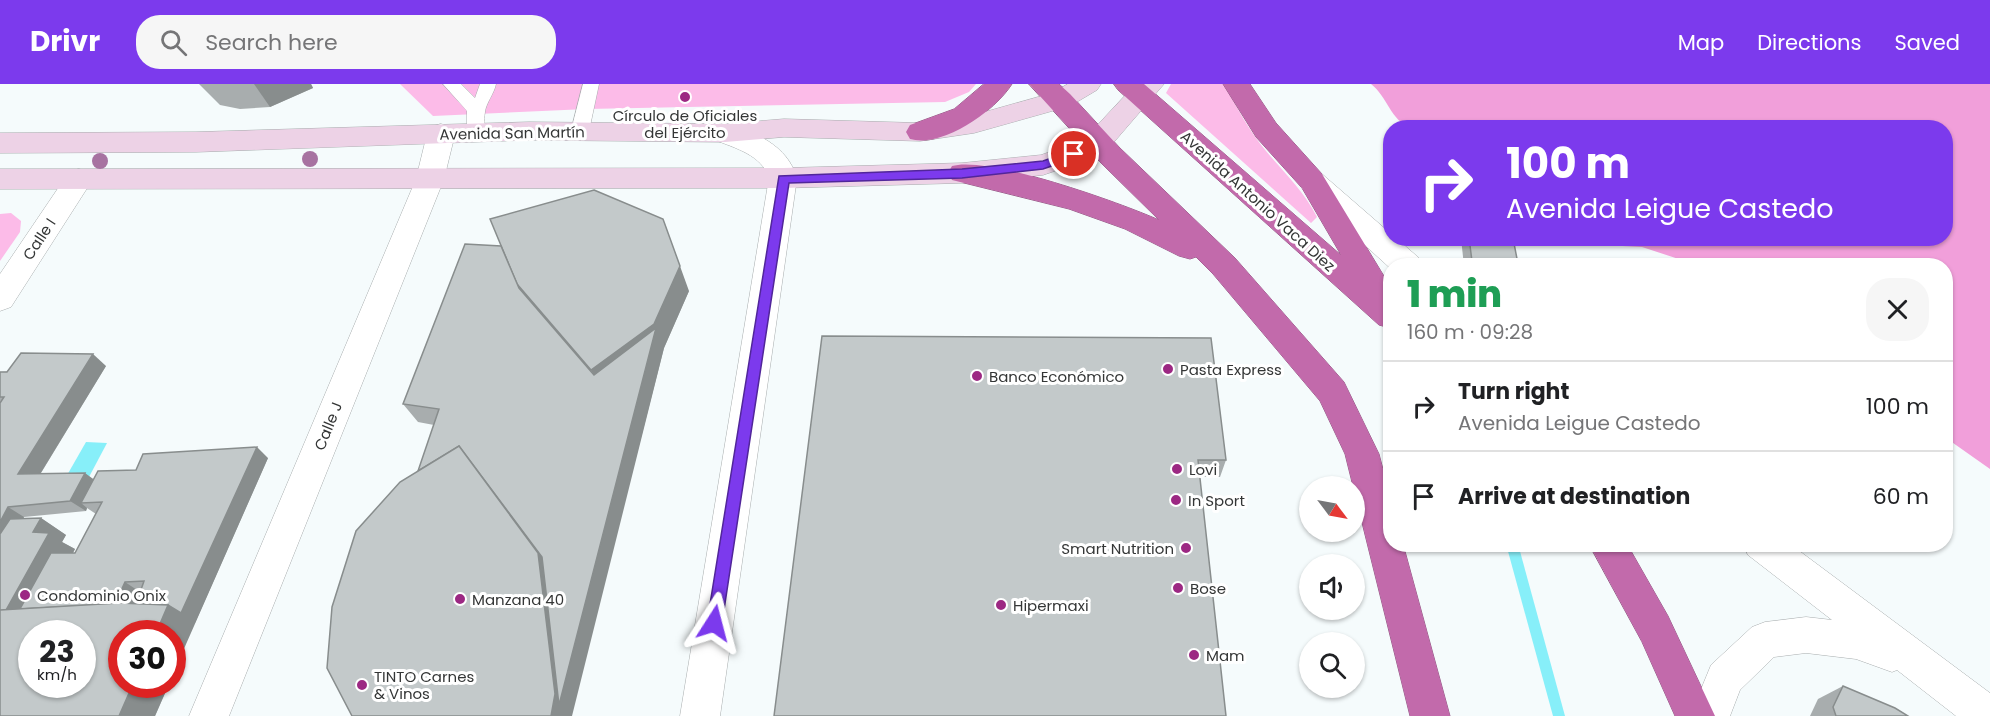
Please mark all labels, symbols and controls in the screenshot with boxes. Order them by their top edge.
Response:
search box [136,15,556,69]
text: Drivr [30,22,100,61]
icon: search [157,26,190,59]
text: Search here [205,27,338,58]
text: Map [1678,28,1724,57]
text: Directions [1757,28,1861,57]
text: Saved [1894,28,1960,57]
marker: Círculo de Oficiales del Ejército [678,90,692,104]
place label: Círculo de Oficiales del Ejército [613,105,757,143]
street label: Avenida San Martín [439,121,585,145]
street label: Avenida Antonio Vaca Diez [1176,126,1340,276]
pin [1048,128,1099,179]
text: 100 m [1506,134,1630,193]
icon: arrive [1057,137,1090,170]
icon: right [1407,144,1485,222]
text: Avenida Leigue Castedo [1506,190,1834,227]
street label: Calle I [18,214,60,264]
text: 1 min [1407,269,1502,320]
button: close [1866,278,1929,341]
text: 160 m · 09:28 [1407,318,1533,346]
place label: Pasta Express [1180,359,1282,380]
marker: Pasta Express [1161,362,1175,376]
place label: Banco Económico [989,366,1124,387]
marker: Banco Económico [970,369,984,383]
text: Turn right [1458,376,1569,407]
icon: right [1407,390,1440,423]
text: 100 m [1866,391,1929,422]
street label: Calle J [309,399,347,453]
text: Avenida Leigue Castedo [1458,409,1701,437]
place label: Lovi [1189,459,1217,480]
marker: Lovi [1170,462,1184,476]
north arrow [1299,476,1365,542]
map controls [1299,476,1365,698]
icon: arrive [1407,480,1440,513]
text: Arrive at destination [1458,481,1690,512]
text: 60 m [1873,481,1929,512]
place label: In Sport [1188,490,1245,511]
marker: In Sport [1169,493,1183,507]
place label: Smart Nutrition [1061,538,1174,559]
marker: Smart Nutrition [1179,541,1193,555]
button: sound [1299,554,1365,620]
place label: Bose [1190,578,1226,599]
marker: Bose [1171,581,1185,595]
place label: Condominio Onix [37,585,166,606]
marker: Condominio Onix [18,588,32,602]
place label: Manzana 40 [472,589,564,610]
position arrow [682,591,746,655]
marker: Manzana 40 [453,592,467,606]
place label: Hipermaxi [1013,595,1089,616]
marker: Hipermaxi [994,598,1008,612]
speed limit sign: 30 [108,620,186,698]
text: 23 [39,630,75,673]
button: search [1299,632,1365,698]
place label: Mam [1206,645,1245,666]
marker: Mam [1187,648,1201,662]
text: km/h [37,664,77,685]
place label: TINTO Carnes & Vinos [374,666,474,704]
marker: TINTO Carnes & Vinos [355,678,369,692]

